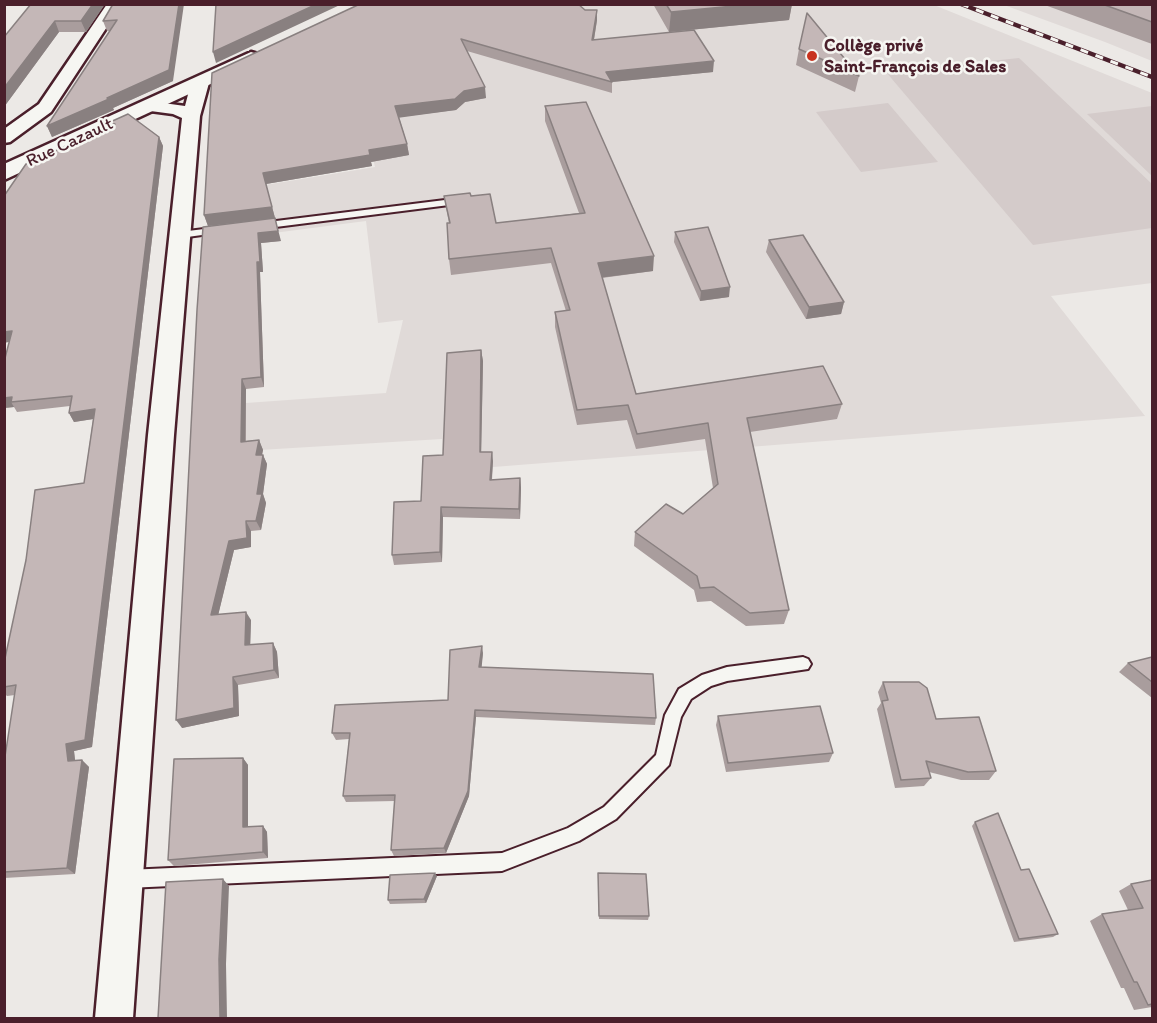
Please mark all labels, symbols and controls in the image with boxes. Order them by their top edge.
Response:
place label: Collège privé Saint-François de Sales [824,35,1006,78]
marker: Collège privé Saint-François de Sales [805,49,819,63]
street label: Rue Cazault [23,113,117,173]

